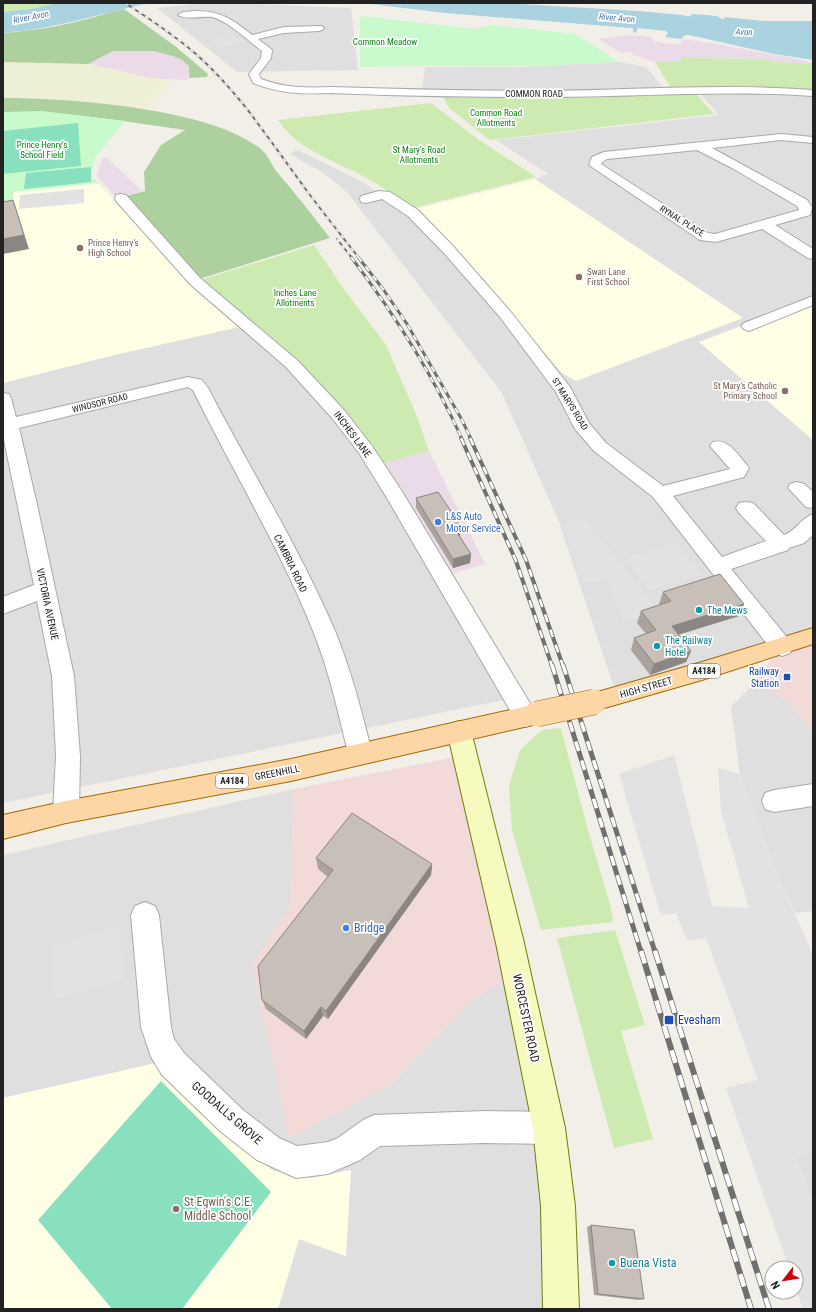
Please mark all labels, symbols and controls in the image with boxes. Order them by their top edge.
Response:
water label: River Avon [12,9,50,25]
water label: River Avon [599,11,635,25]
water label: Avon [734,27,753,37]
park label: Common Meadow [353,37,417,47]
street label: COMMON ROAD [505,89,563,99]
park label: Common Road Allotments [470,108,522,128]
park label: Prince Henry's School Field [17,140,67,160]
park label: St Mary's Road Allotments [393,145,445,165]
street label: RYNAL PLACE [658,203,707,239]
place label: Prince Henry's High School [88,238,139,258]
marker: Prince Henry's High School [75,243,85,253]
place label: Swan Lane First School [587,267,629,287]
marker: Swan Lane First School [574,272,584,282]
park label: Inches Lane Allotments [274,288,316,308]
street label: ST MARYS ROAD [550,376,590,432]
place label: St Mary's Catholic Primary School [713,381,777,401]
marker: St Mary's Catholic Primary School [780,386,790,396]
street label: WINDSOR ROAD [71,391,129,415]
street label: INCHES LANE [332,409,373,460]
place label: L&S Auto Motor Service [446,511,501,534]
marker: L&S Auto Motor Service [433,517,443,527]
street label: CAMBRIA ROAD [272,532,309,594]
street label: VICTORIA AVENUE [35,567,61,641]
marker: The Mews [694,605,704,615]
place label: The Mews [707,605,748,616]
place label: The Railway Hotel [665,635,712,658]
marker: The Railway Hotel [652,641,662,651]
road number: A4184 [688,664,720,678]
place label: Railway Station [749,666,779,689]
marker: Railway Station [782,672,792,682]
street label: HIGH STREET [619,675,674,700]
street label: GREENHILL [254,763,301,782]
road number: A4184 [216,774,248,788]
place label: Bridge [354,921,385,935]
marker: Bridge [341,923,351,933]
street label: WORCESTER ROAD [510,972,542,1064]
place label: Evesham [678,1013,721,1027]
marker: Evesham [663,1014,675,1026]
street label: GOODALLS GROVE [189,1079,265,1147]
place label: St Egwin's C.E. Middle School [184,1195,253,1223]
marker: St Egwin's C.E. Middle School [171,1204,181,1214]
place label: Buena Vista [620,1256,677,1270]
marker: Buena Vista [607,1258,617,1268]
north arrow [764,1260,804,1300]
text: N [768,1278,783,1291]

